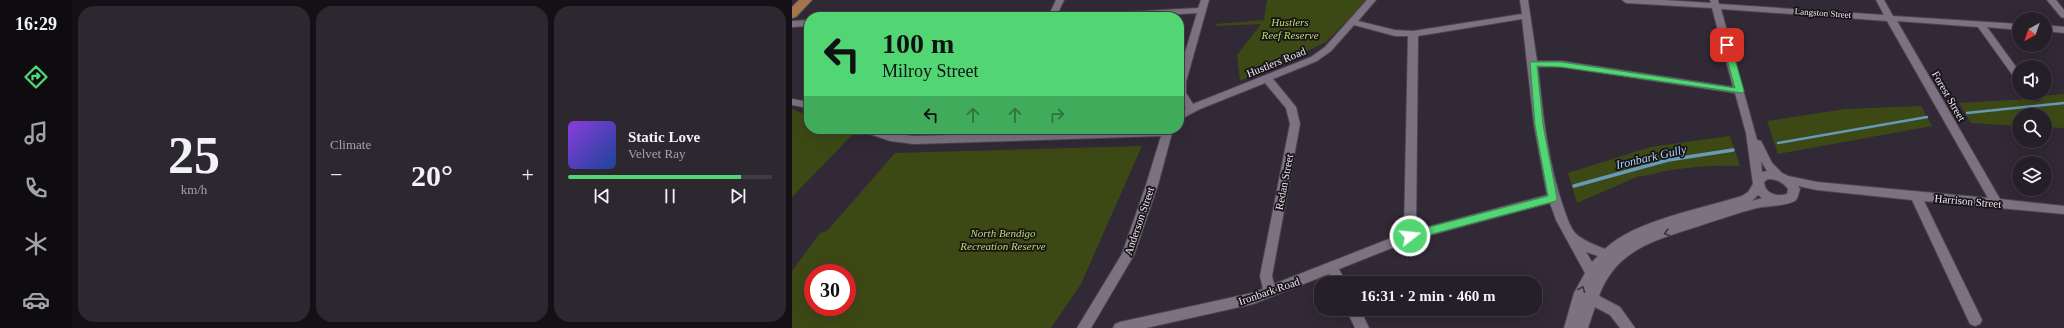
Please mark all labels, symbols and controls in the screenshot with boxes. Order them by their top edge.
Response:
street label: Langston Street [1794,6,1852,20]
north arrow [2012,12,2052,52]
map controls [2012,12,2052,196]
text: 16:29 [15,14,57,34]
park label: Hustlers Reef Reserve [1260,16,1319,41]
icon: left [816,28,868,80]
text: 100 m [882,28,954,59]
pin [1710,28,1744,62]
icon: arrive [1716,34,1738,56]
street label: Hustlers Road [1245,45,1308,79]
button: sound [2012,60,2052,100]
text: Milroy Street [882,61,979,81]
icon: directions [22,63,50,91]
street label: Forest Street [1930,69,1968,123]
icon: left [920,104,942,126]
icon: ahead [962,104,984,126]
icon: ahead [1004,104,1026,126]
icon: right [1046,104,1068,126]
button: search [2012,108,2052,148]
icon: music [22,119,50,147]
text: 25 [168,127,220,184]
text: Static Love [628,129,700,145]
text: Climate [330,137,371,152]
water label: Ironbark Gully [1613,142,1688,172]
text: Velvet Ray [628,146,685,161]
street label: Redan Street [1273,153,1295,211]
button: layers [2012,156,2052,196]
text: 20° [411,159,453,192]
text: − [330,162,342,187]
text: + [522,162,534,187]
icon: phone [22,174,50,202]
text: km/h [181,182,207,197]
icon: previous [591,185,613,207]
icon: pause [659,185,681,207]
icon: next [727,185,749,207]
street label: Anderson Street [1122,185,1156,257]
street label: Harrison Street [1934,192,2002,210]
position arrow [1389,215,1431,257]
park label: North Bendigo Recreation Reserve [959,227,1046,252]
one-way arrow [1663,228,1670,237]
icon: climate [22,230,50,258]
speed limit sign: 30 [804,264,856,316]
street label: Ironbark Road [1237,275,1302,307]
icon: car [22,286,50,314]
one-way arrow [1578,286,1586,293]
text: 16:31 · 2 min · 460 m [1361,288,1496,304]

